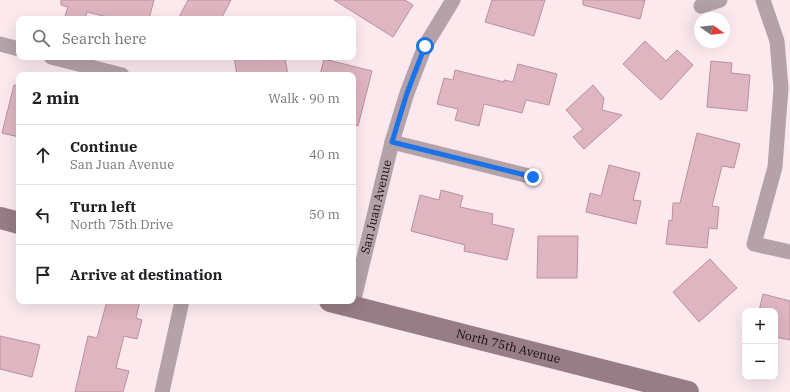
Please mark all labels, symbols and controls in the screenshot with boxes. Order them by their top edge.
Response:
north arrow [694,12,730,48]
search box [16,16,356,60]
icon: search [30,27,52,49]
text: Search here [62,29,147,48]
route start [416,37,434,55]
text: 2 min [32,87,80,109]
text: Walk · 90 m [268,90,340,107]
text: Continue [70,137,137,156]
icon: ahead [32,144,54,166]
text: 40 m [309,146,340,163]
text: San Juan Avenue [70,156,174,173]
street label: San Juan Avenue [357,158,394,255]
route end [524,168,542,186]
text: Turn left [70,197,136,216]
icon: left [32,204,54,226]
text: 50 m [309,206,340,223]
text: North 75th Drive [70,216,173,233]
icon: arrive [32,264,54,286]
text: Arrive at destination [70,265,222,284]
map controls [742,308,778,380]
button: + [742,308,778,344]
street label: North 75th Avenue [455,325,562,366]
button: − [742,344,778,380]

